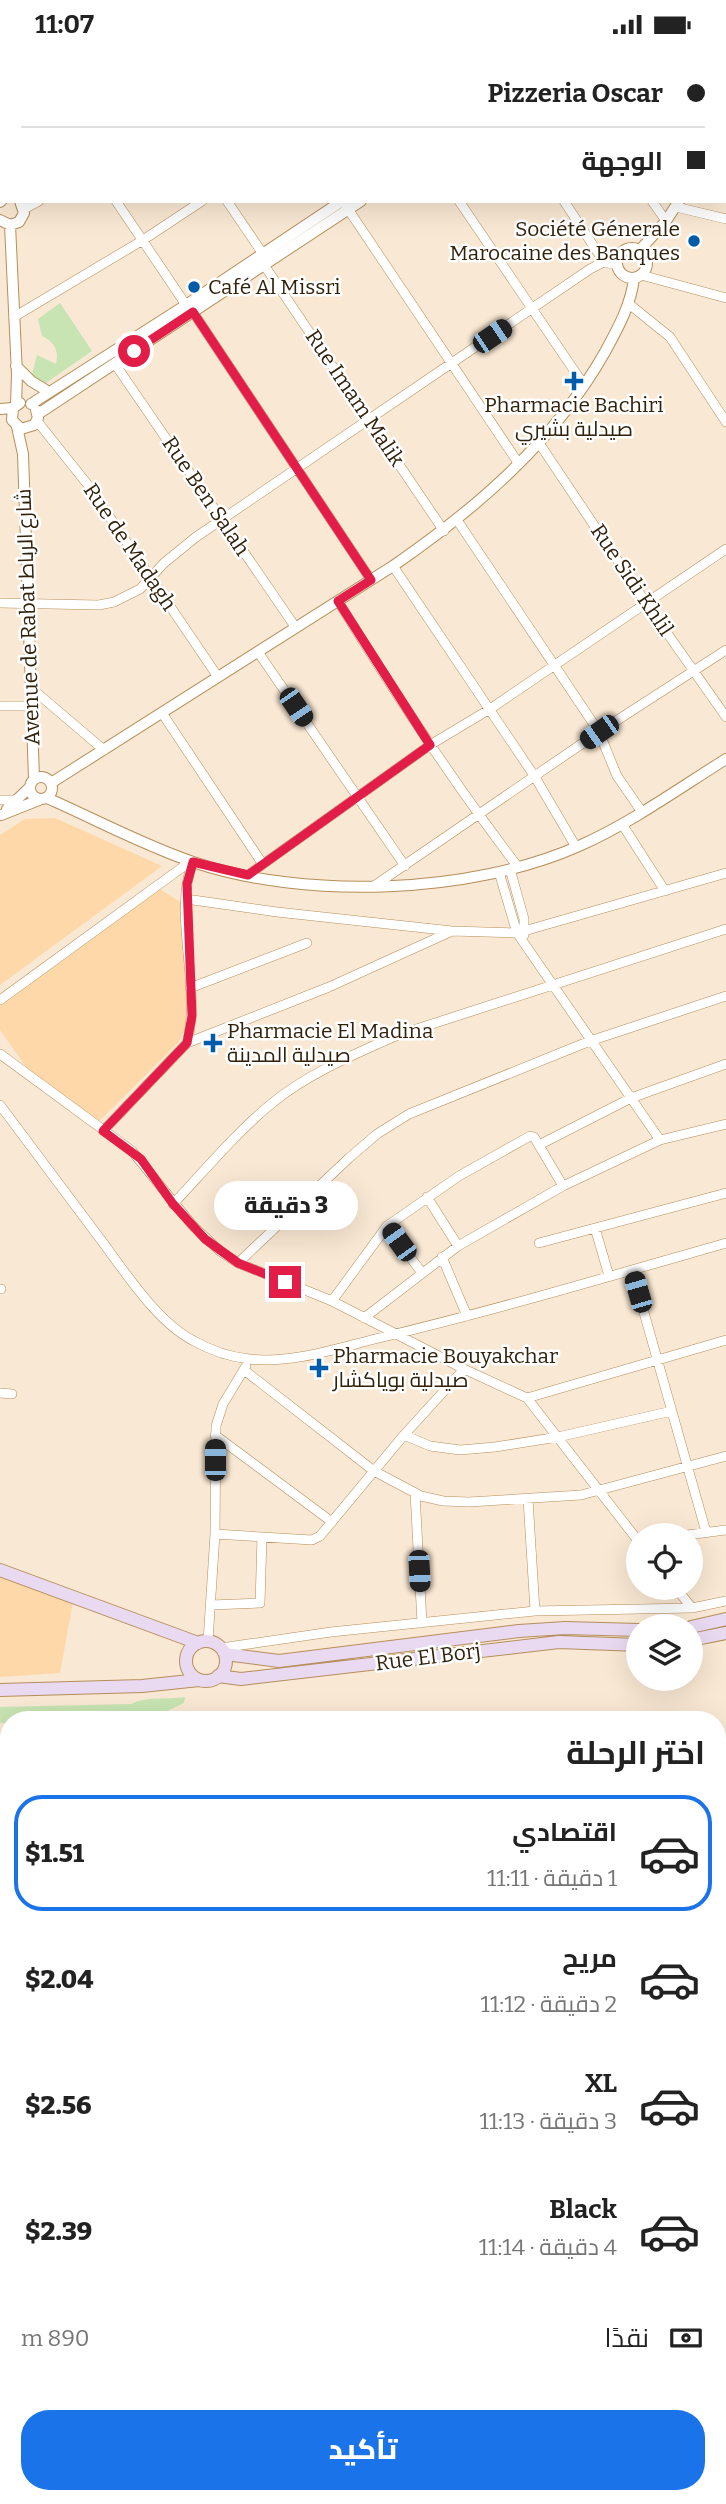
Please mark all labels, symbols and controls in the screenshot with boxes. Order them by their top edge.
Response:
text: 11:07 [35,9,94,40]
text: Pizzeria Oscar [488,78,663,109]
text: الوجهة [582,146,663,177]
place label: Société Génerale Marocaine des Banques [449,216,680,266]
marker: Société Génerale Marocaine des Banques [686,233,702,249]
place label: Café Al Missri [208,274,341,300]
marker: Café Al Missri [186,279,202,295]
car [469,316,516,356]
street label: Rue Imam Malik [300,325,410,471]
route start [118,335,150,367]
marker: Pharmacie Bachiri صيدلية بشيري [566,373,582,389]
place label: Pharmacie Bachiri صيدلية بشيري [484,392,664,445]
street label: Rue Ben Salah [157,431,255,561]
street label: Rue de Madagh [78,478,182,616]
street label: Avenue de Rabat شارع الرباط [11,488,46,746]
street label: Rue Sidi Khlil [585,519,679,641]
car [276,684,317,730]
car [576,711,623,753]
place label: Pharmacie El Madina صيدلية المدينة [227,1018,434,1068]
marker: Pharmacie El Madina صيدلية المدينة [205,1035,221,1051]
callout: 3 دقيقة [213,1181,357,1229]
text: 3 دقيقة [244,1191,328,1219]
car [379,1219,420,1265]
route end [269,1266,301,1298]
car [623,1269,654,1315]
place label: Pharmacie Bouyakchar صيدلية بوياكشار [332,1343,558,1393]
marker: Pharmacie Bouyakchar صيدلية بوياكشار [311,1360,327,1376]
car [205,1439,226,1481]
map controls [626,1523,703,1691]
button: locate [626,1523,703,1600]
car [408,1549,431,1593]
button: layers [626,1614,703,1691]
street label: Rue El Borj [374,1638,482,1676]
text: اختر الرحلة [566,1734,705,1772]
text: اقتصادي [512,1817,617,1848]
icon: car [638,1822,701,1885]
text: $1.51 [25,1838,84,1869]
text: 1 دقيقة · 11:11 [487,1864,617,1892]
text: مريح [562,1943,617,1974]
icon: car [638,1948,701,2011]
text: $2.04 [25,1964,93,1995]
text: 2 دقيقة · 11:12 [481,1990,617,2018]
text: XL [585,2068,617,2099]
icon: car [638,2074,701,2137]
text: $2.56 [25,2090,92,2121]
text: 3 دقيقة · 11:13 [479,2107,617,2135]
text: Black [549,2194,617,2225]
icon: car [638,2200,701,2263]
text: $2.39 [25,2216,92,2247]
text: 4 دقيقة · 11:14 [479,2233,617,2261]
icon: cash [667,2319,705,2357]
text: نقدًا [605,2323,649,2354]
text: 890 m [21,2324,90,2352]
button: تأكيد [21,2410,705,2490]

